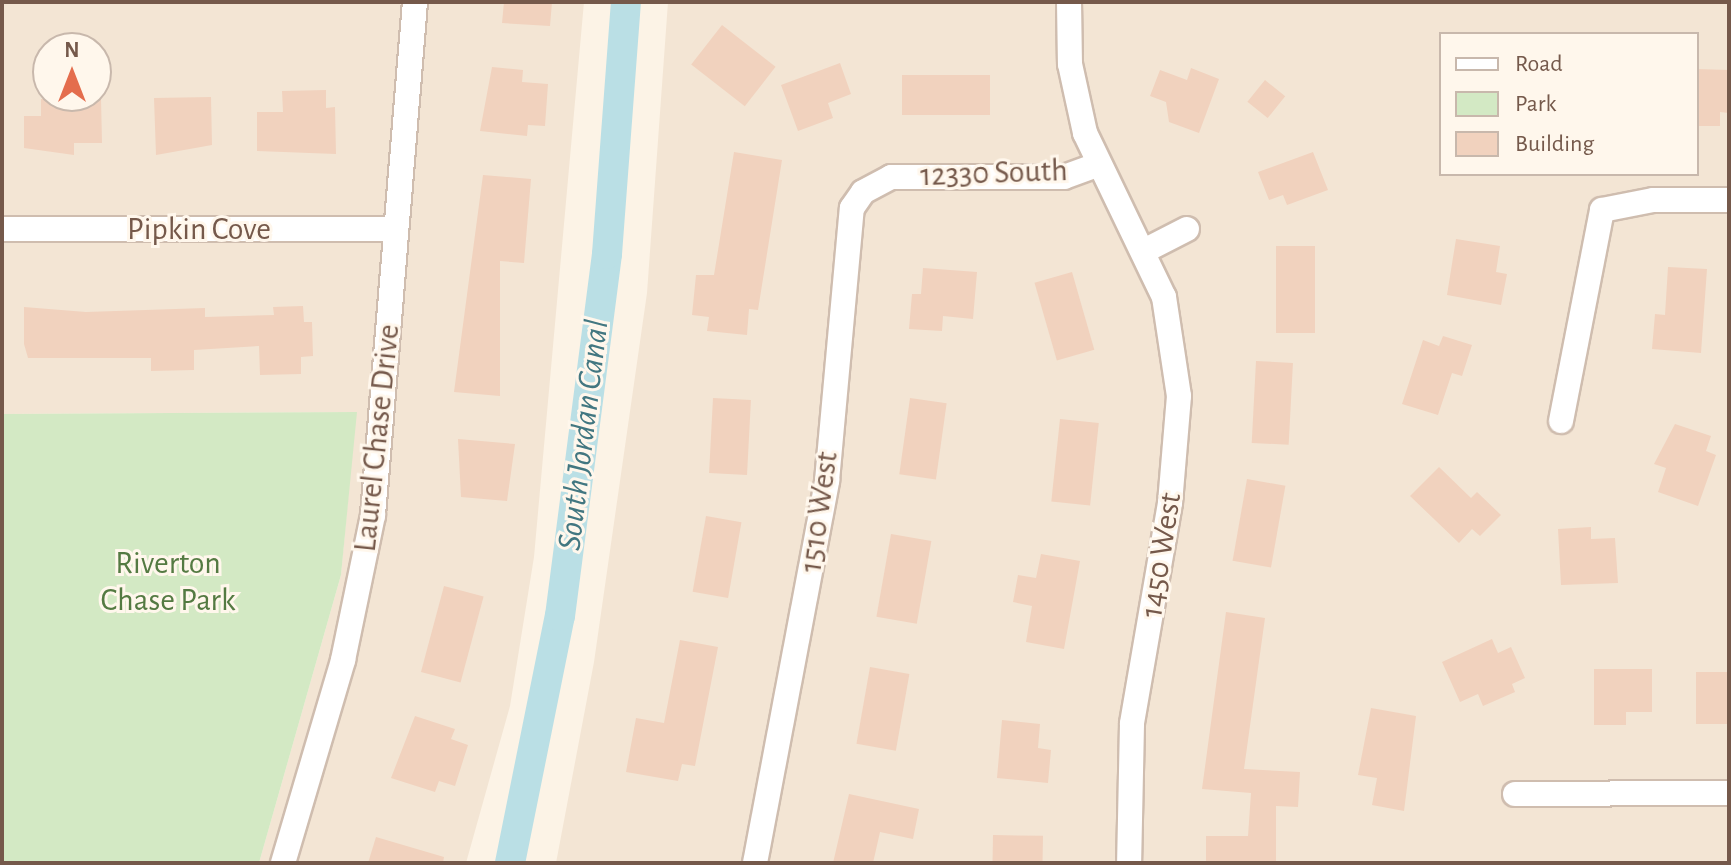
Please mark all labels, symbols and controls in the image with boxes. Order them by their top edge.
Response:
north arrow [32,32,112,112]
legend [1439,32,1699,176]
text: N [64,39,80,61]
text: Road [1515,52,1563,76]
text: Park [1515,92,1556,116]
text: Building [1515,132,1594,156]
street label: 12330 South [920,151,1068,195]
street label: Pipkin Cove [127,210,271,248]
water label: South Jordan Canal [550,317,618,553]
street label: Laurel Chase Drive [346,322,408,554]
street label: 1510 West [792,449,846,575]
street label: 1450 West [1132,490,1190,620]
park label: Riverton Chase Park [100,545,236,620]

